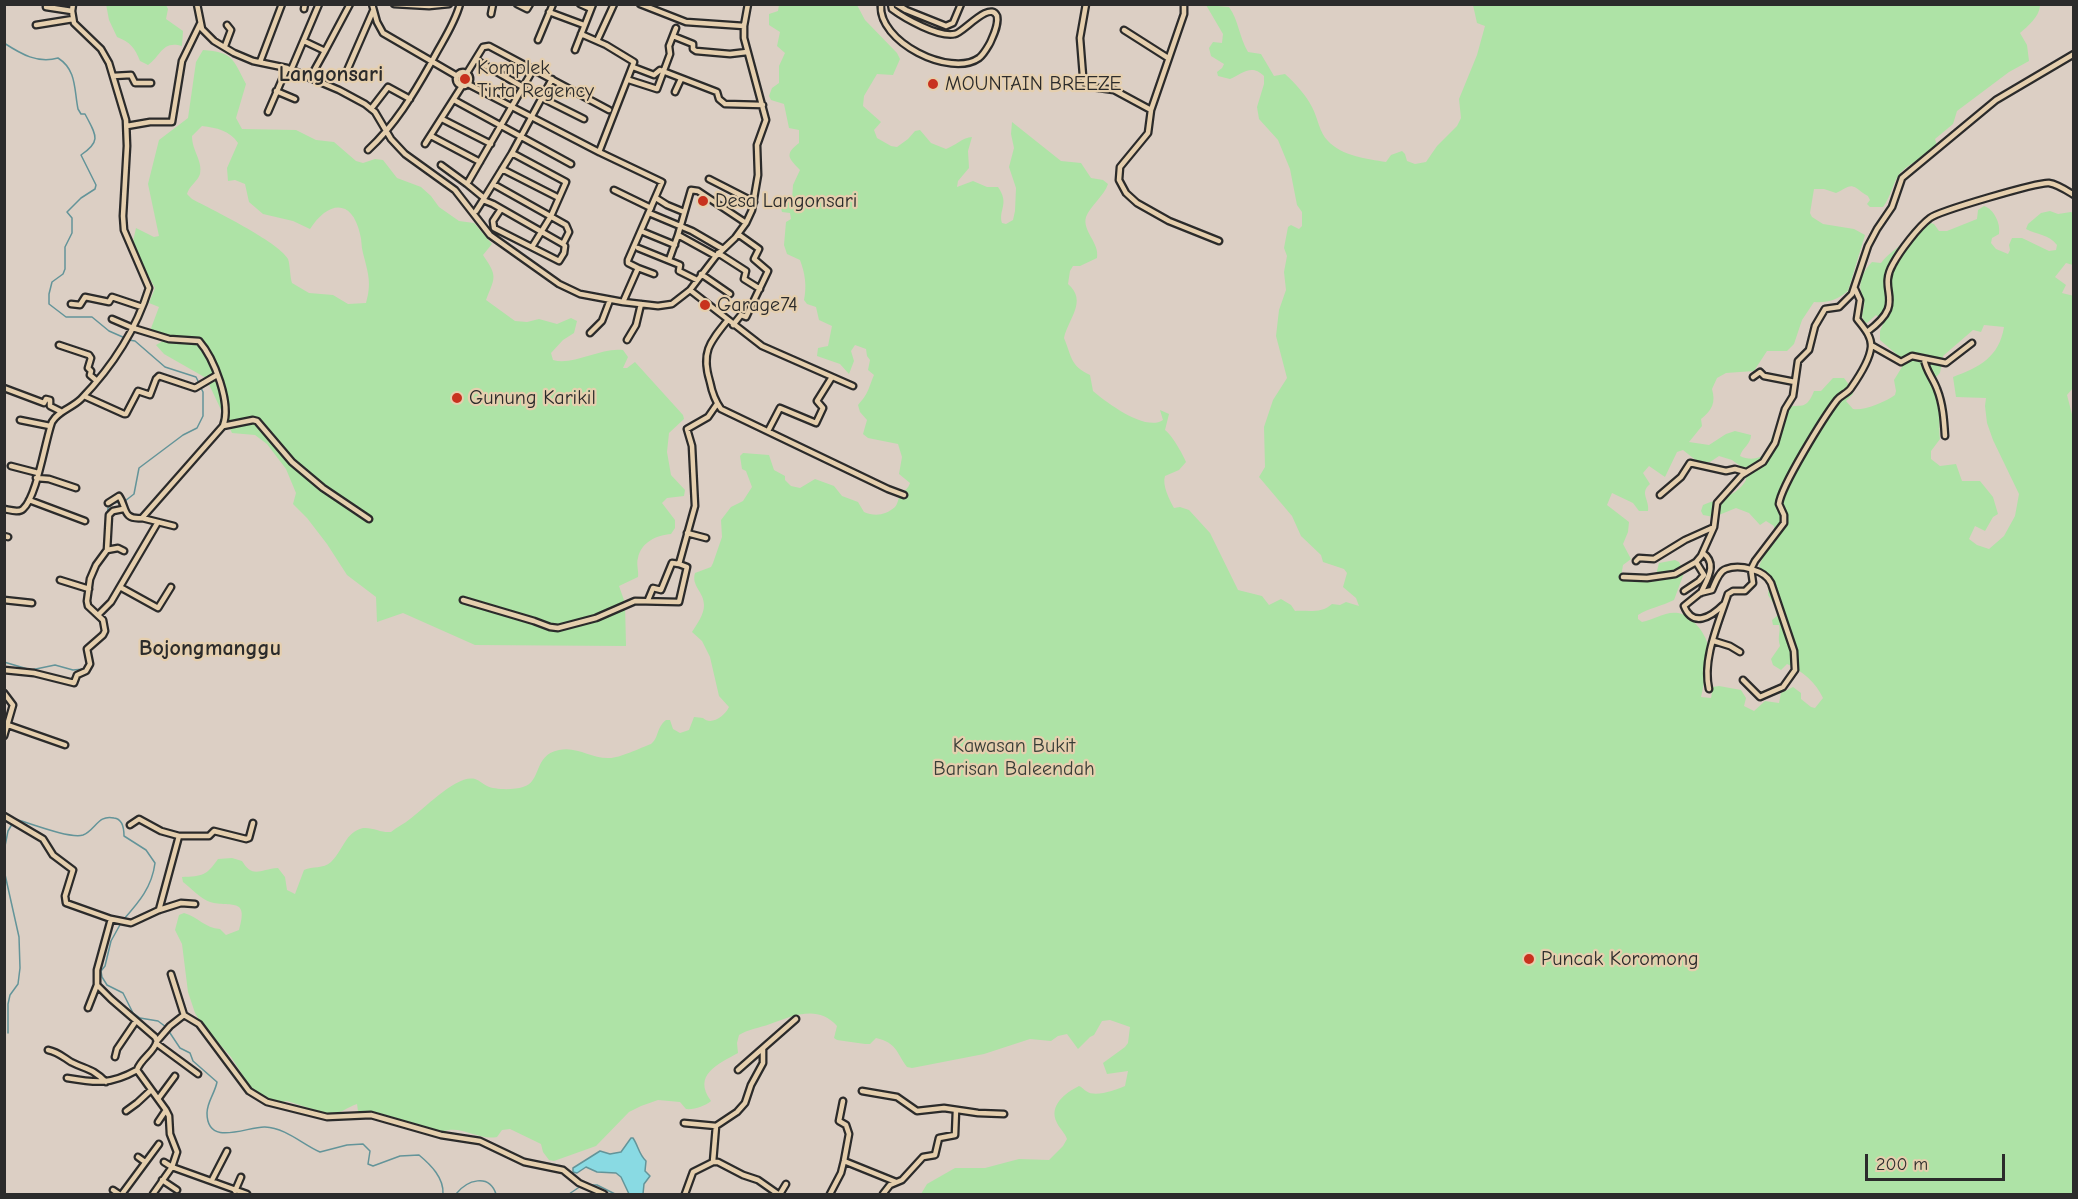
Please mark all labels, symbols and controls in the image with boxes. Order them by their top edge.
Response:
place label: Komplek Tirta Regency [477,56,594,103]
district label: Langonsari [279,62,383,88]
marker: Komplek Tirta Regency [458,72,472,86]
place label: MOUNTAIN BREEZE [945,72,1122,96]
marker: MOUNTAIN BREEZE [926,77,940,91]
place label: Desa Langonsari [715,189,857,213]
marker: Desa Langonsari [696,194,710,208]
place label: Garage74 [717,293,798,317]
marker: Garage74 [698,298,712,312]
place label: Gunung Karikil [469,386,596,410]
marker: Gunung Karikil [450,391,464,405]
district label: Bojongmanggu [139,636,281,662]
park label: Kawasan Bukit Barisan Baleendah [933,734,1095,781]
place label: Puncak Koromong [1541,947,1699,971]
marker: Puncak Koromong [1522,952,1536,966]
scale bar [1868,1142,2008,1180]
text: 200 m [1876,1154,1928,1175]

